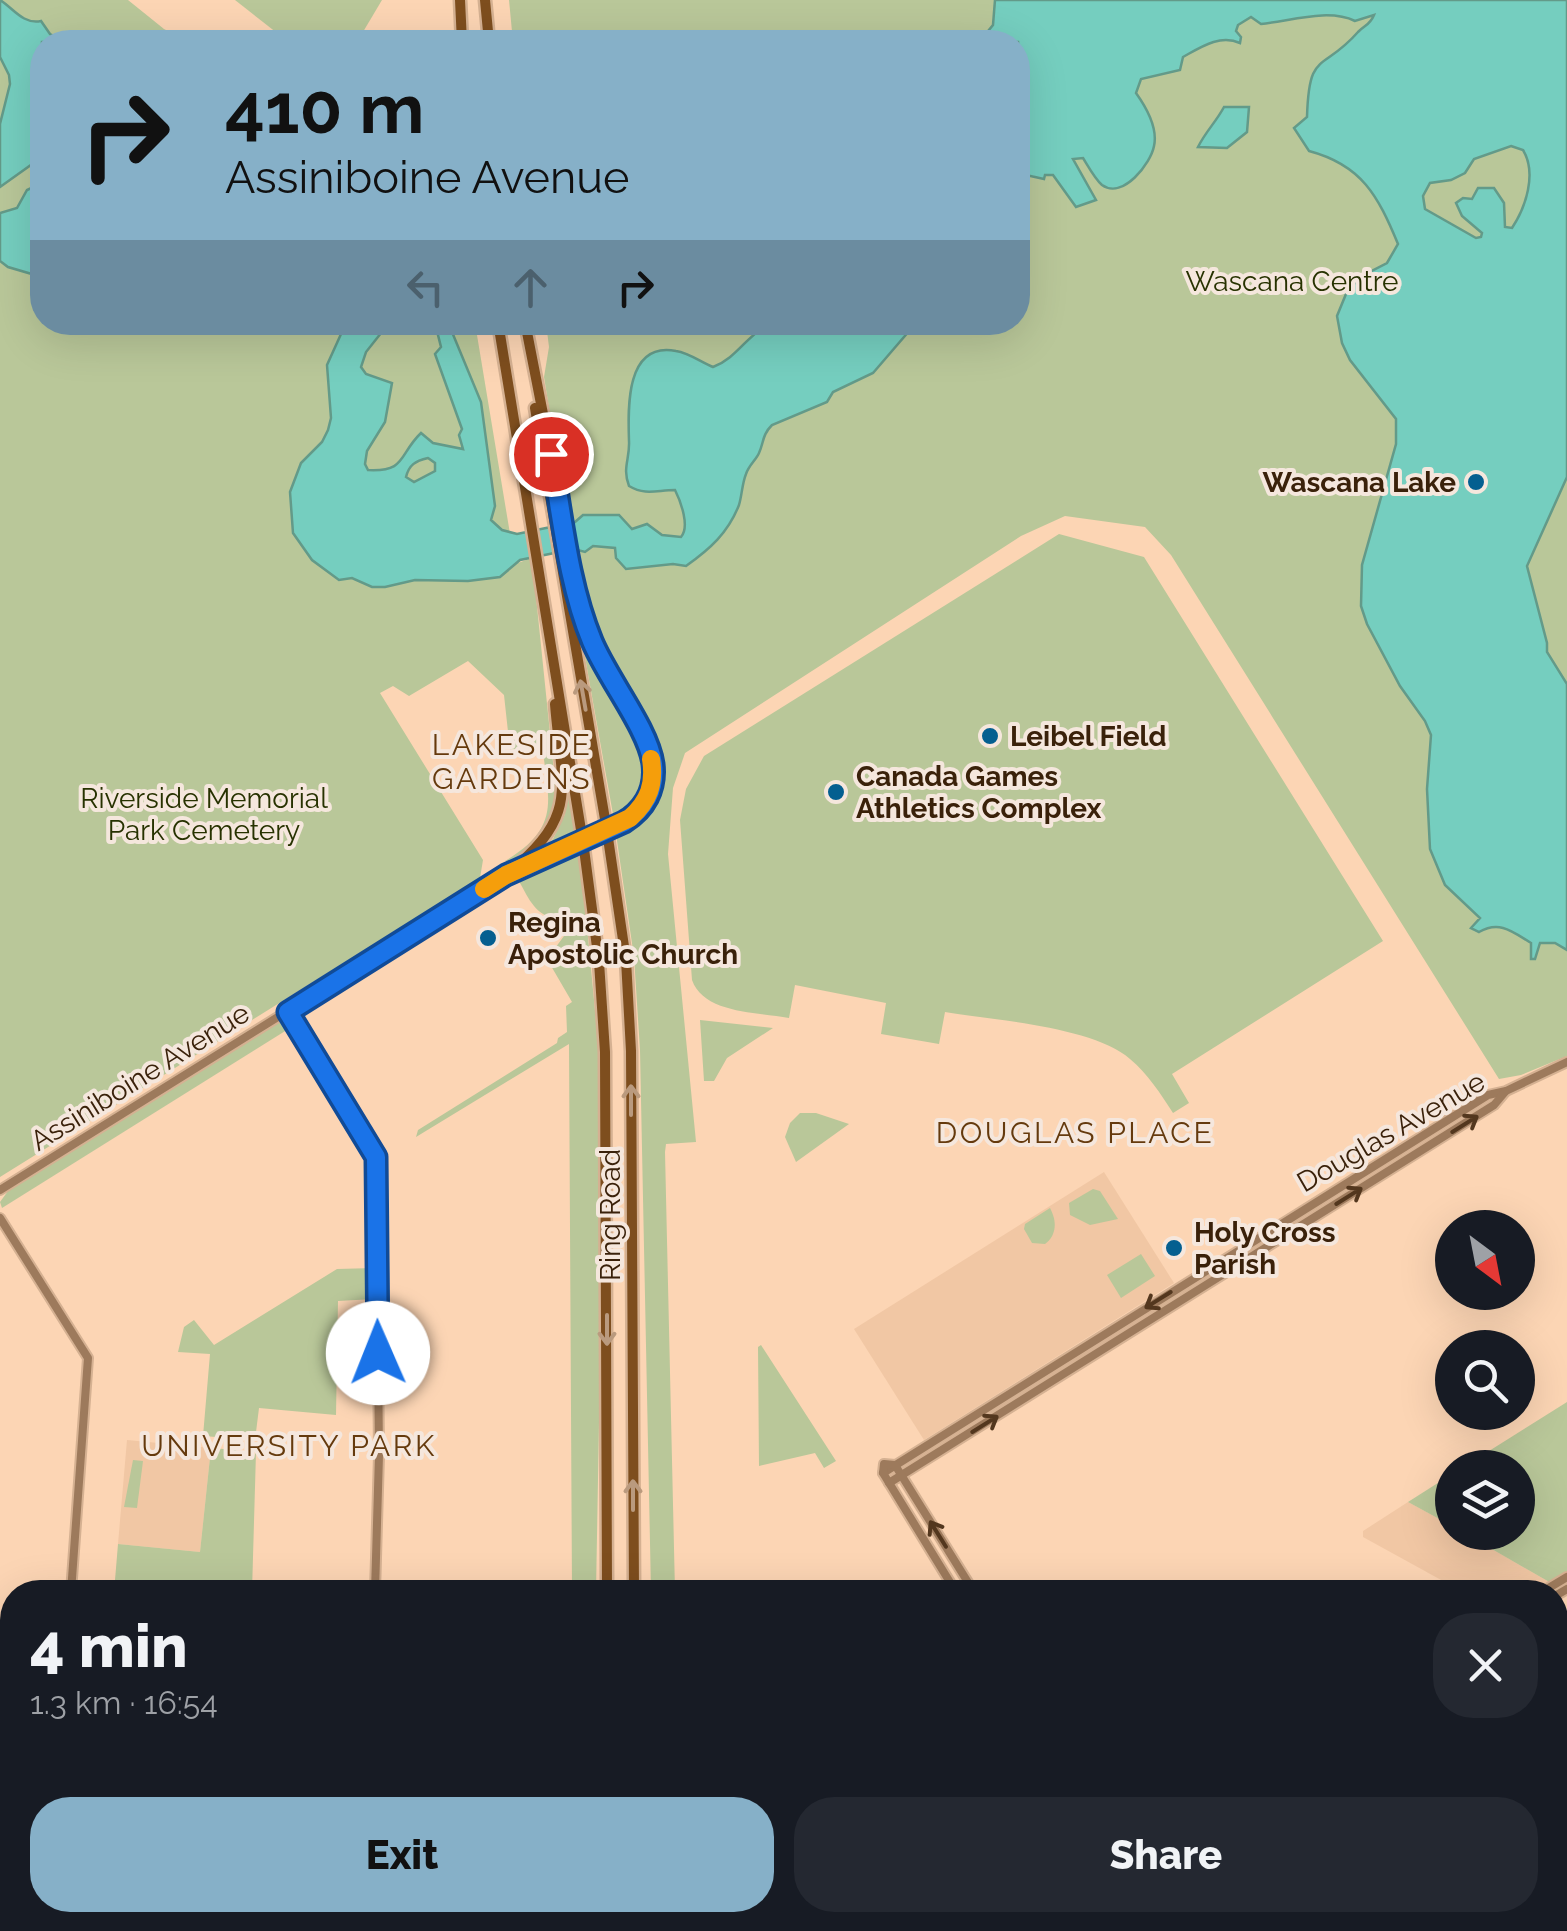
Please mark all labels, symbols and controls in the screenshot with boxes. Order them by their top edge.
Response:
text: 410 m [225,67,425,149]
icon: right [60,70,190,200]
text: Assiniboine Avenue [225,151,629,204]
icon: left [398,260,453,315]
icon: ahead [503,260,558,315]
icon: right [608,260,663,315]
park label: Wascana Centre [1186,265,1398,298]
pin [509,412,594,497]
icon: arrive [524,427,579,482]
place label: Wascana Lake [1263,466,1456,499]
marker: Wascana Lake [1465,471,1487,493]
one-way arrow [573,679,592,712]
place label: Leibel Field [1010,720,1166,753]
marker: Leibel Field [979,725,1001,747]
district label: LAKESIDE GARDENS [432,727,592,796]
place label: Canada Games Athletics Complex [856,760,1101,825]
marker: Canada Games Athletics Complex [825,781,847,803]
park label: Riverside Memorial Park Cemetery [80,782,328,847]
place label: Regina Apostolic Church [508,906,738,971]
marker: Regina Apostolic Church [477,927,499,949]
street label: Assiniboine Avenue [25,996,255,1158]
street label: Douglas Avenue [1291,1065,1491,1199]
one-way arrow [622,1085,641,1117]
one-way arrow [1450,1114,1478,1134]
district label: DOUGLAS PLACE [936,1115,1214,1150]
street label: Ring Road [594,1149,627,1281]
one-way arrow [1334,1186,1363,1206]
north arrow [1435,1210,1535,1310]
map controls [1435,1210,1535,1550]
place label: Holy Cross Parish [1194,1216,1336,1281]
marker: Holy Cross Parish [1163,1237,1185,1259]
one-way arrow [1144,1290,1173,1310]
position arrow [326,1301,430,1405]
one-way arrow [598,1312,616,1345]
button: search [1435,1330,1535,1430]
one-way arrow [970,1414,999,1434]
district label: UNIVERSITY PARK [141,1428,437,1463]
button: layers [1435,1450,1535,1550]
one-way arrow [624,1480,642,1512]
one-way arrow [928,1520,948,1549]
text: 4 min [30,1611,188,1681]
button: close [1433,1613,1538,1718]
text: 1.3 km · 16:54 [30,1684,218,1721]
button: Exit [30,1797,774,1912]
button: Share [794,1797,1538,1912]

